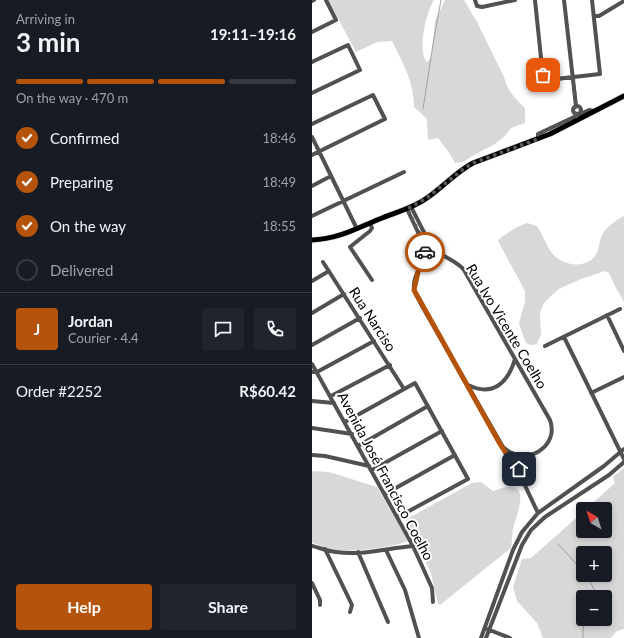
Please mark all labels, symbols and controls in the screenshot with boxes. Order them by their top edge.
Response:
text: Arriving in [16,11,75,27]
text: 19:11–19:16 [210,25,296,43]
text: 3 min [16,26,80,58]
pin [526,58,560,92]
icon: bag [532,64,554,86]
text: On the way · 470 m [16,90,128,106]
icon: check [16,127,38,149]
text: Confirmed [50,129,119,147]
text: 18:46 [263,130,296,146]
icon: check [16,171,38,193]
text: Preparing [50,173,113,191]
text: 18:49 [263,174,296,190]
icon: check [16,215,38,237]
text: On the way [50,217,126,235]
text: 18:55 [263,218,296,234]
courier [405,232,445,272]
icon: car [414,241,436,263]
street label: Rua Ivo Vicente Coelho [463,260,551,392]
text: Delivered [50,261,113,279]
street label: Rua Narciso [346,284,400,354]
button: chat [202,308,244,350]
button: phone [254,308,296,350]
text: Jordan [68,312,113,330]
text: J [34,320,40,338]
text: Courier · 4.4 [68,330,139,346]
text: Order #2252 [16,382,102,400]
text: R$60.42 [239,382,296,400]
street label: Avenida José Francisco Coelho [334,389,438,563]
pin [502,452,536,486]
icon: home [508,458,530,480]
north arrow [576,502,612,538]
map controls [576,502,612,626]
button: + [576,546,612,582]
button: Help [16,584,152,630]
button: Share [160,584,296,630]
button: − [576,590,612,626]

